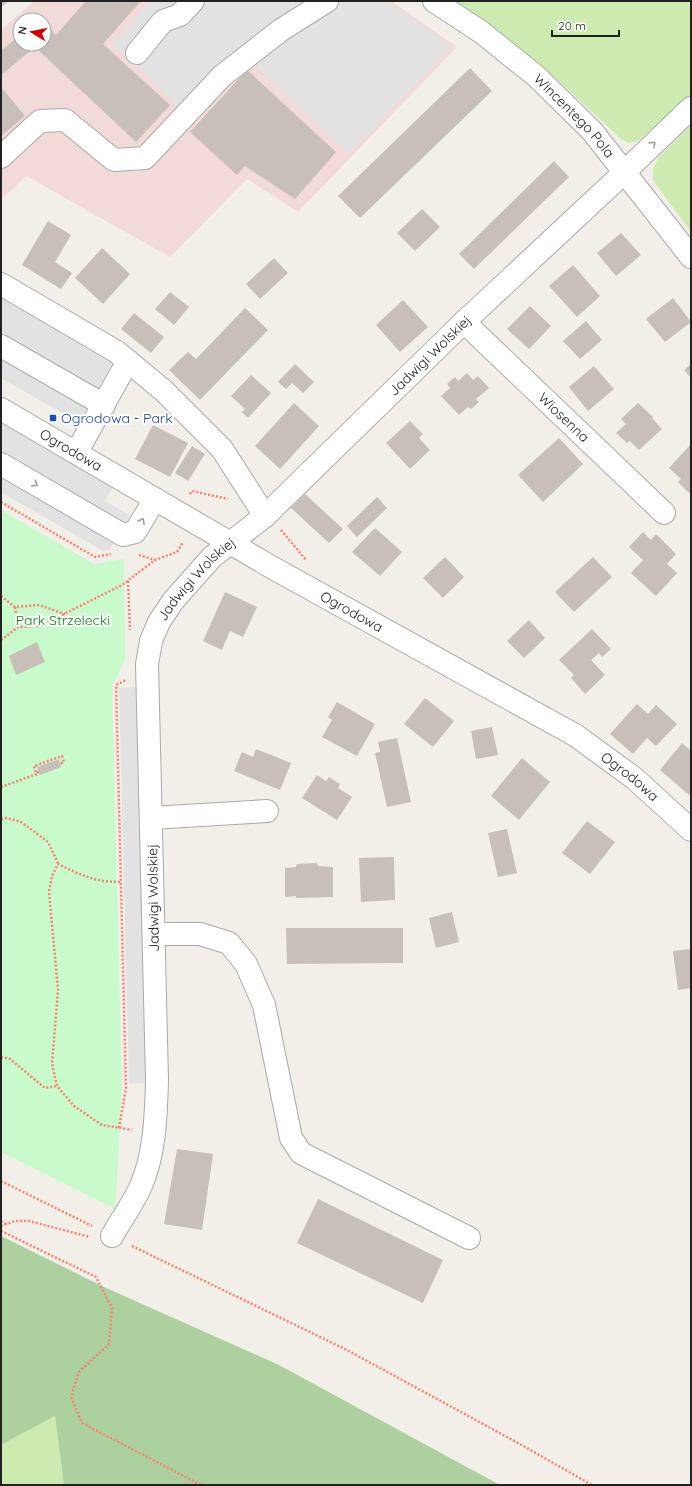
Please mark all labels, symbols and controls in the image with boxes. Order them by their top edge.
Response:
north arrow [12,12,52,52]
scale bar [552,12,619,38]
text: 20 m [558,18,586,33]
text: N [15,25,30,35]
street label: Wincentego Pola [530,70,619,161]
one-way arrow [648,142,656,149]
street label: Jadwigi Wolskiej [385,311,475,399]
street label: Wiosenna [534,389,593,446]
place label: Ogrodowa - Park [61,409,173,427]
marker: Ogrodowa - Park [48,413,58,423]
street label: Ogrodowa [37,425,105,475]
one-way arrow [31,479,38,486]
one-way arrow [137,518,144,525]
street label: Jadwigi Wolskiej [153,533,239,624]
street label: Ogrodowa [317,587,386,636]
park label: Park Strzelecki [16,611,110,629]
street label: Ogrodowa [597,748,663,805]
street label: Jadwigi Wolskiej [143,844,163,952]

